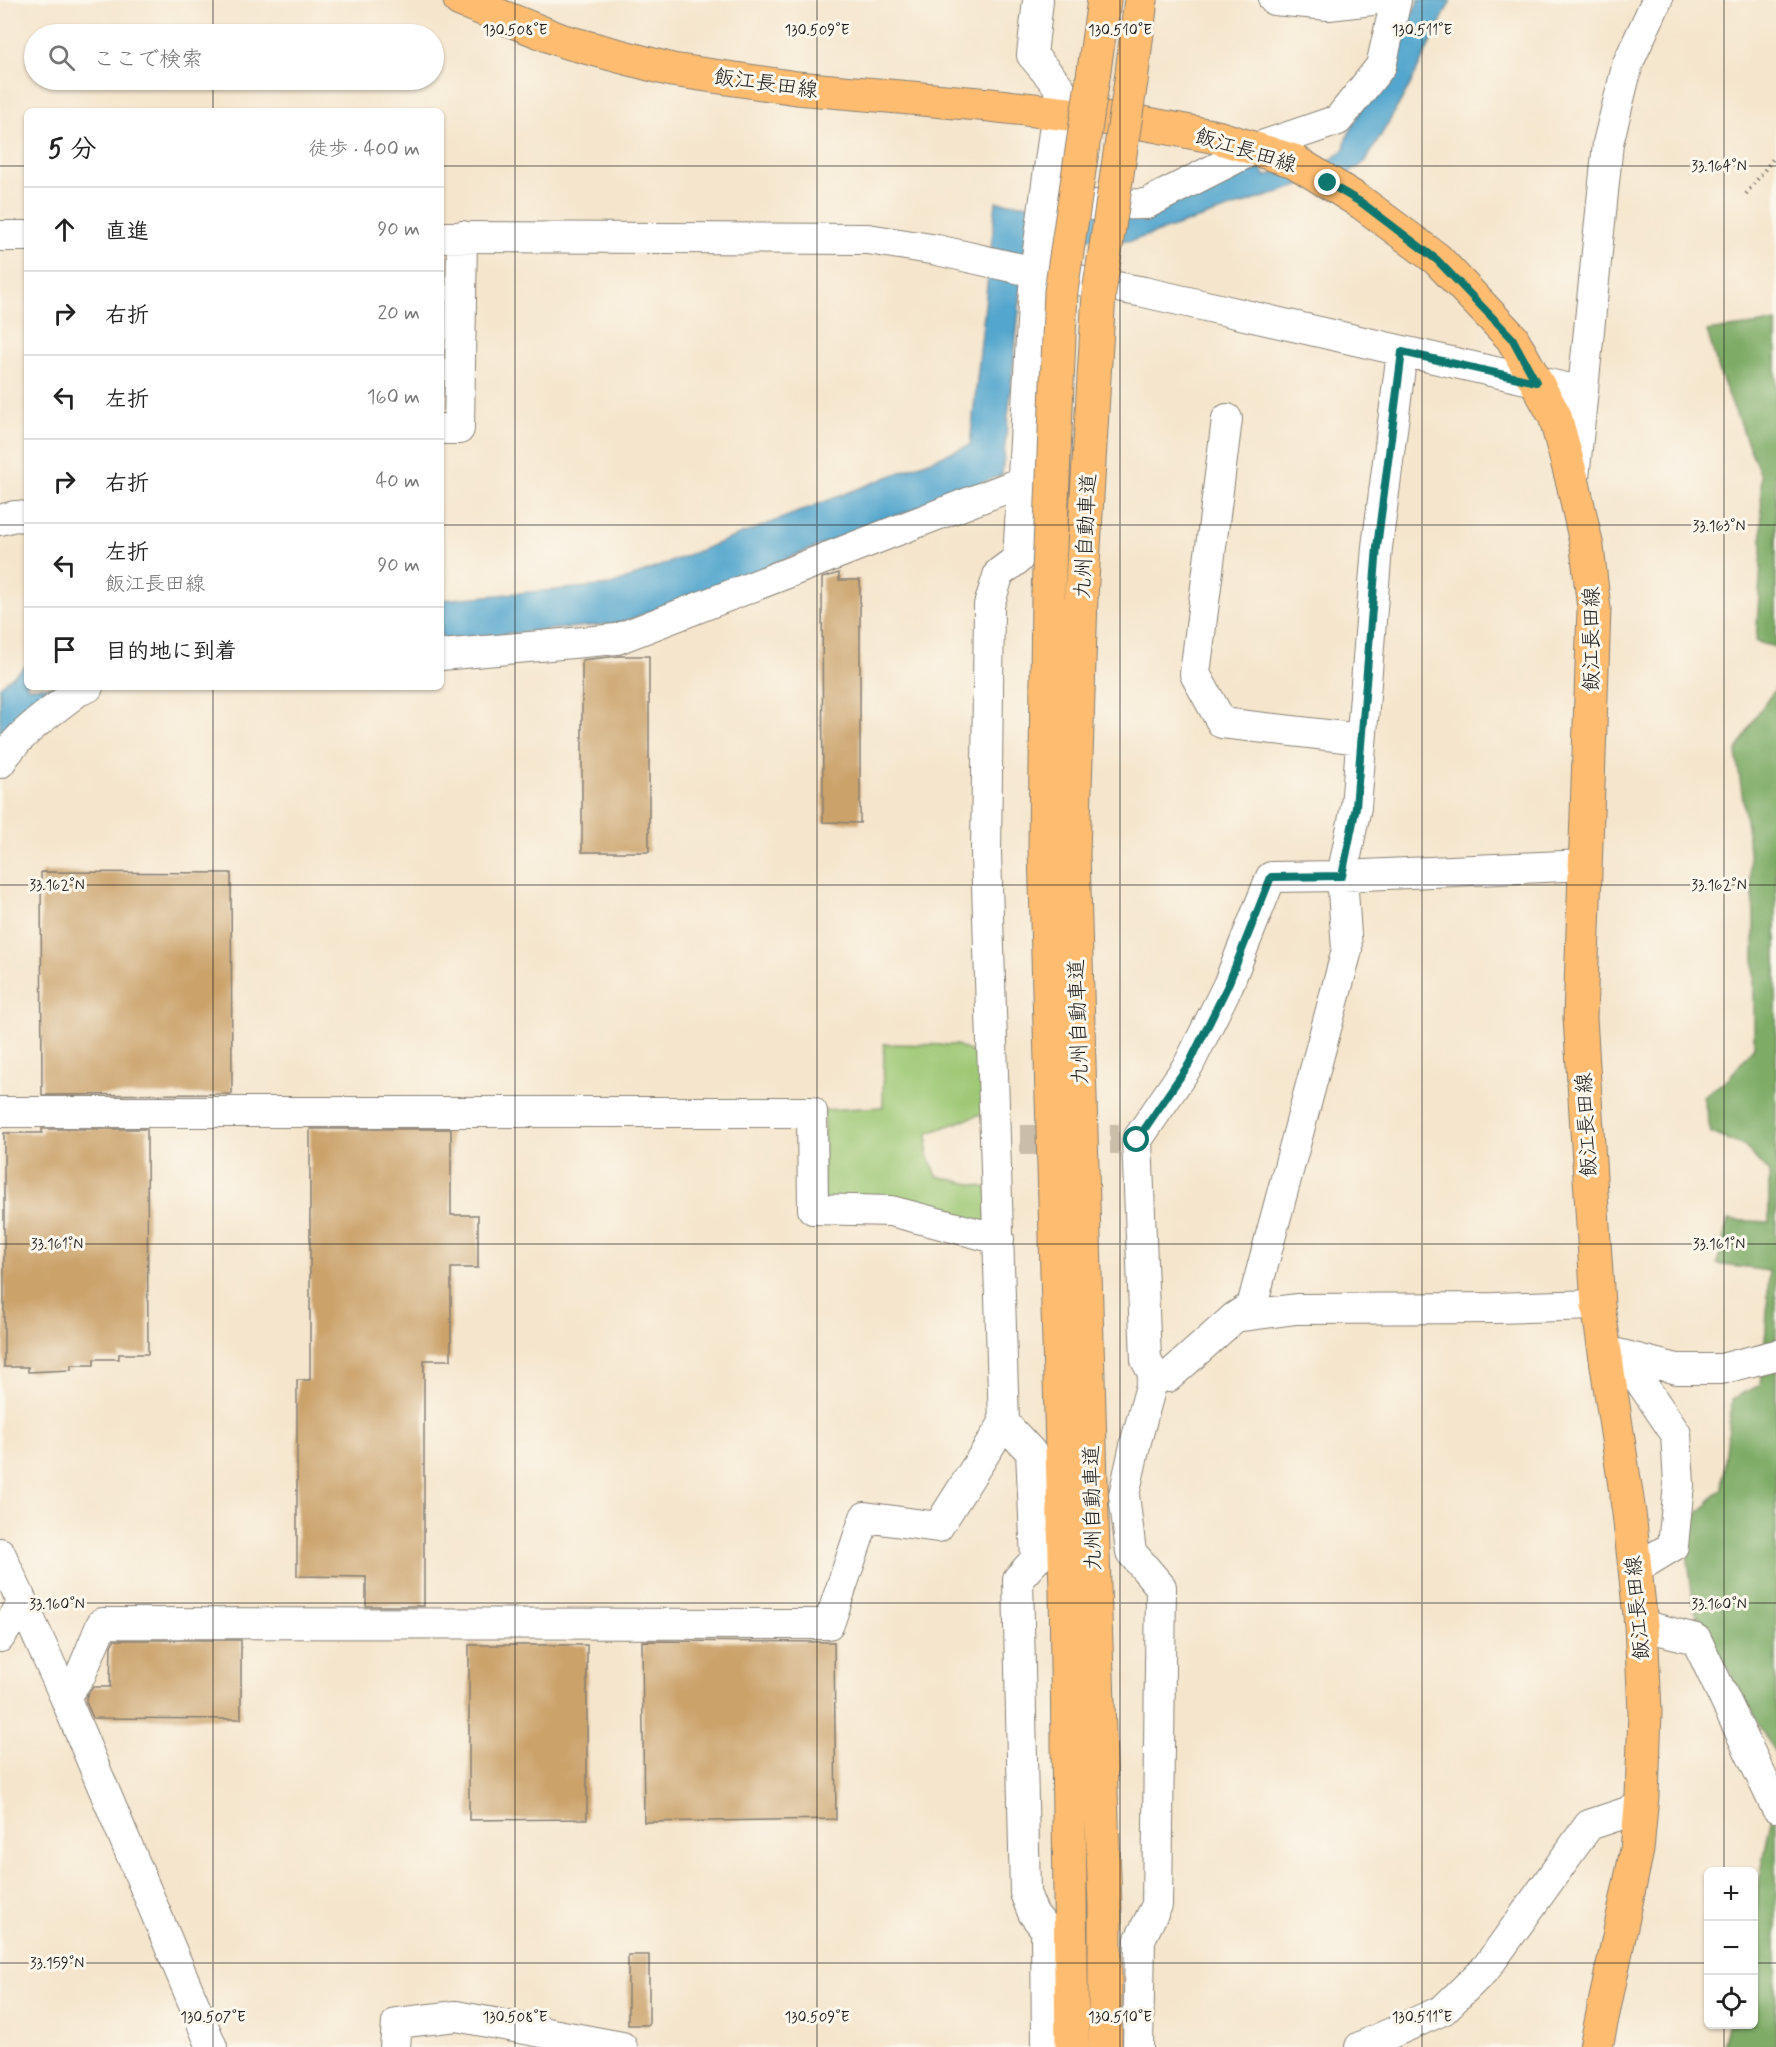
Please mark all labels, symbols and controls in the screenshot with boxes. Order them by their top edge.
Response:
text: 130.508°E [482,21,548,41]
text: 130.509°E [785,21,850,41]
text: 130.510°E [1088,21,1152,41]
text: 130.511°E [1392,21,1453,41]
search box [24,24,444,90]
icon: search [45,41,78,74]
text: ここで検索 [93,46,203,74]
street label: 飯江長田線 [712,63,820,105]
street label: 飯江長田線 [1191,122,1300,180]
text: 5 分 [48,133,97,167]
text: 徒歩 · 400 m [308,136,420,163]
text: 33.164°N [1691,157,1747,177]
route end [1314,169,1340,195]
icon: ahead [48,213,81,246]
text: 90 m [377,216,420,243]
text: 直進 [105,218,149,246]
icon: right [48,297,81,330]
text: 20 m [377,300,420,327]
text: 右折 [105,302,149,330]
icon: left [48,381,81,414]
text: 160 m [367,384,420,411]
text: 左折 [105,386,149,414]
icon: right [48,465,81,498]
text: 40 m [376,468,420,495]
text: 右折 [105,470,149,498]
street label: 九州自動車道 [1069,472,1103,600]
text: 33.163°N [1693,517,1745,537]
text: 左折 [105,539,149,567]
icon: left [48,549,81,582]
text: 90 m [377,552,420,579]
text: 飯江長田線 [105,571,205,598]
street label: 飯江長田線 [1578,587,1606,692]
icon: arrive [48,633,81,666]
text: 目的地に到着 [105,638,237,666]
text: 33.162°N [29,876,85,896]
text: 33.162°N [1691,876,1747,896]
street label: 九州自動車道 [1063,959,1095,1085]
street label: 飯江長田線 [1570,1072,1604,1178]
route start [1123,1126,1149,1152]
text: 33.161°N [31,1235,83,1255]
text: 33.161°N [1693,1235,1745,1255]
street label: 九州自動車道 [1078,1445,1108,1571]
street label: 飯江長田線 [1619,1554,1657,1661]
text: 33.160°N [29,1595,85,1615]
text: 33.160°N [1691,1595,1747,1615]
map controls [1704,1867,1758,2029]
button: + [1704,1867,1758,1921]
button: − [1704,1921,1758,1975]
text: 33.159°N [30,1954,84,1974]
button: locate [1704,1975,1758,2029]
text: 130.507°E [180,2008,246,2028]
text: 130.508°E [482,2008,548,2028]
text: 130.509°E [785,2008,850,2028]
text: 130.510°E [1088,2008,1152,2028]
text: 130.511°E [1392,2008,1453,2028]

